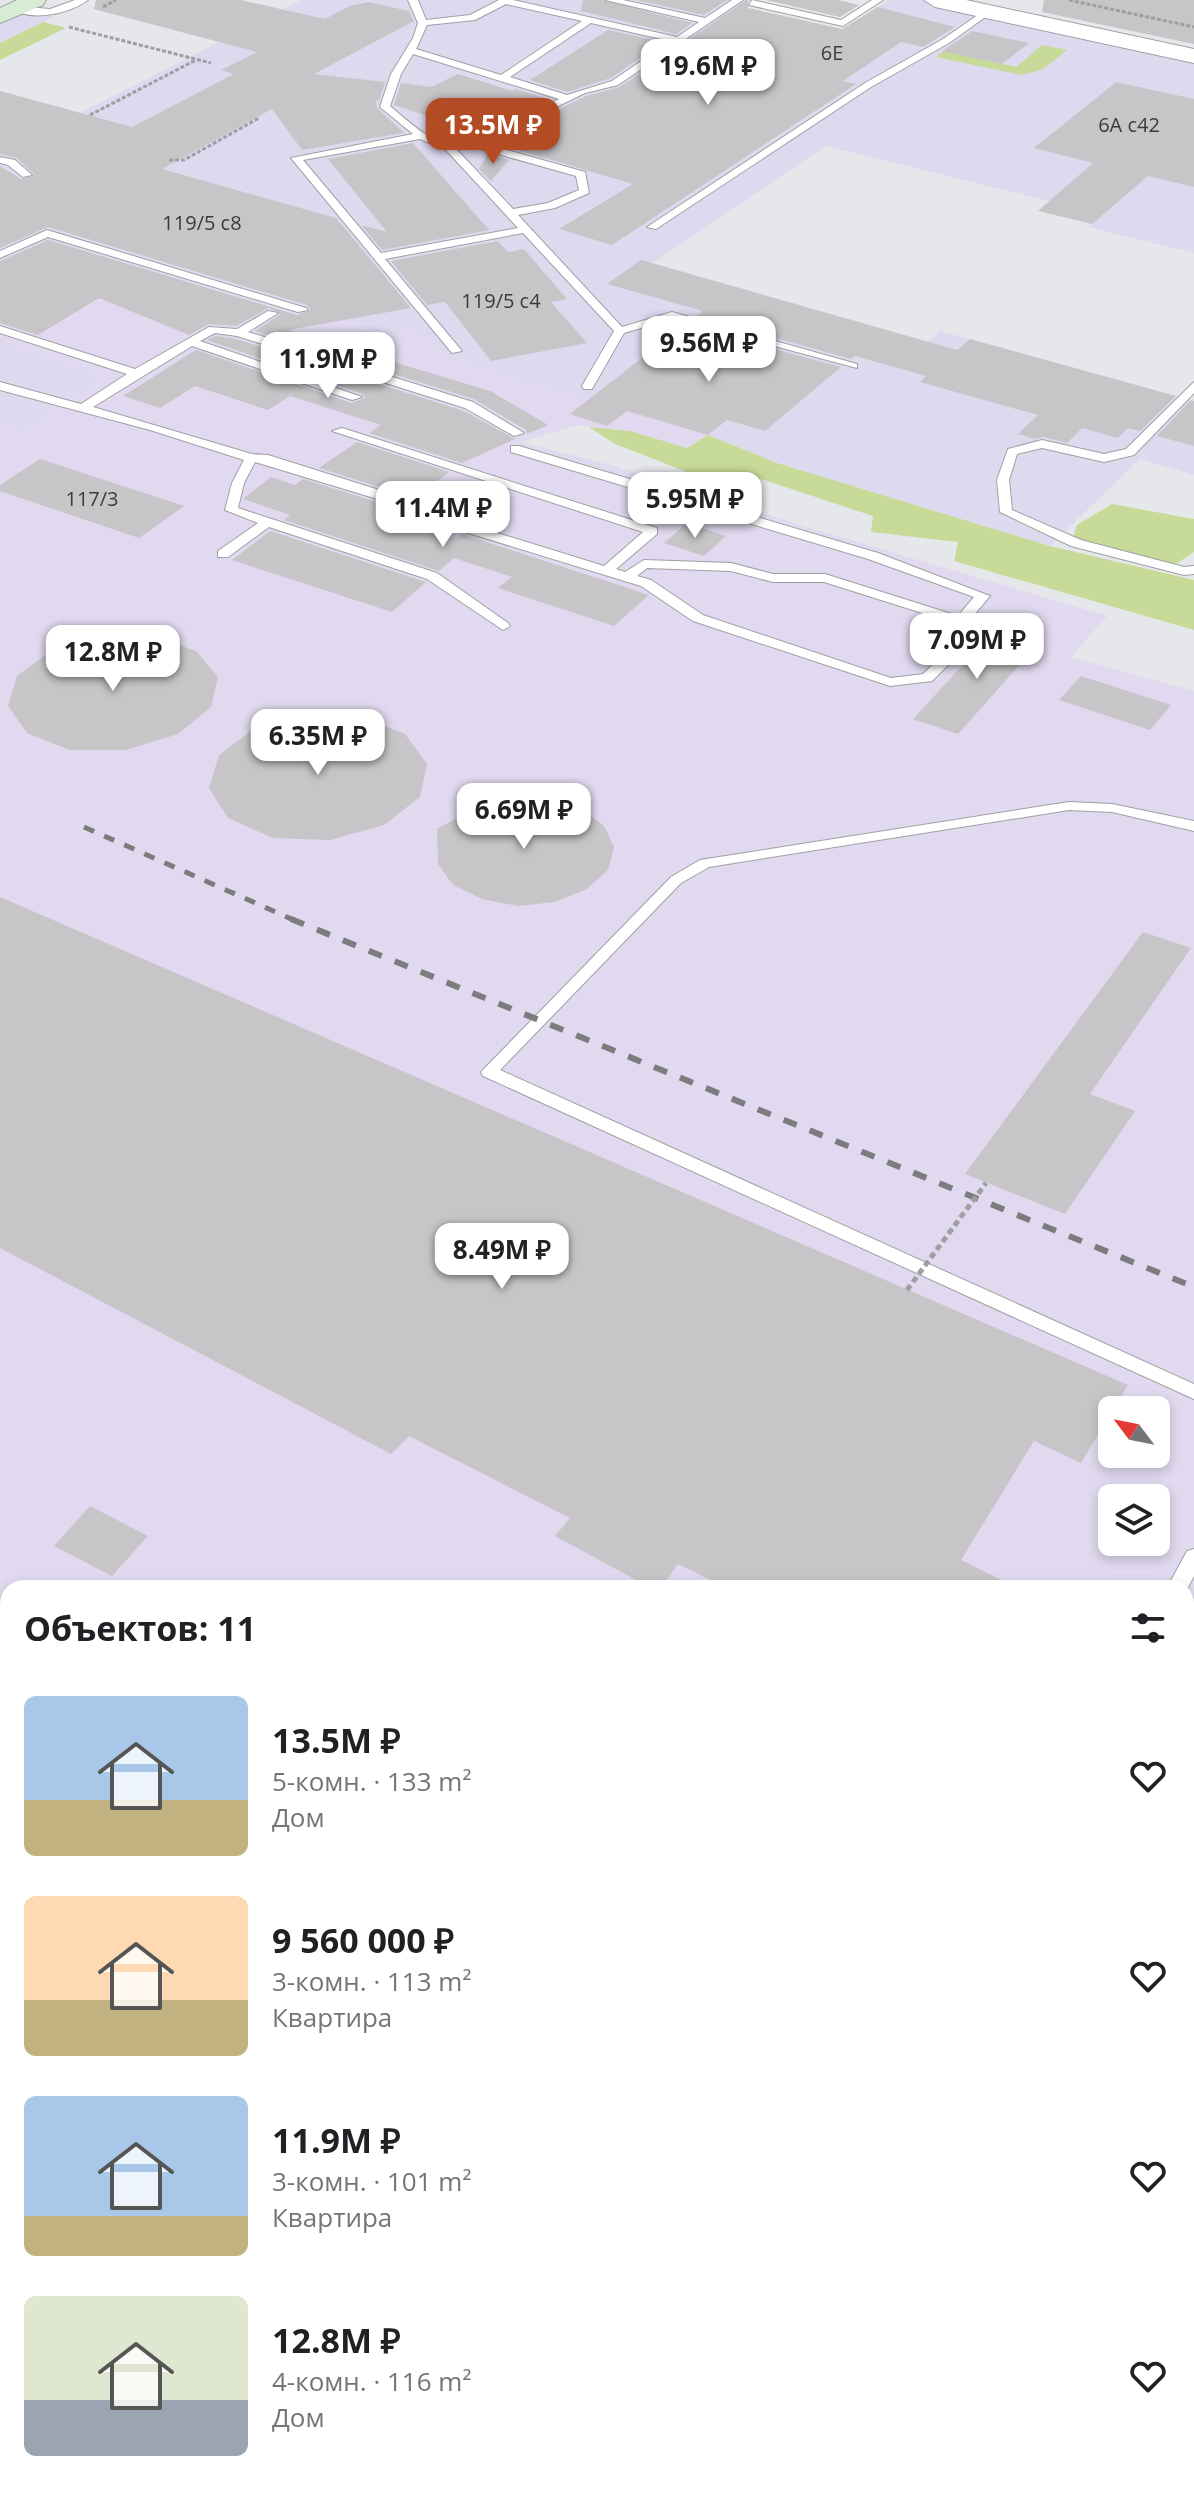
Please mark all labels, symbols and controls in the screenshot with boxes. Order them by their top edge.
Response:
pin: 19.6M ₽ [634,39,782,107]
house number: 6Е [821,39,843,66]
text: 19.6M ₽ [659,47,757,83]
pin: 13.5M ₽ [419,98,567,166]
text: 13.5M ₽ [444,106,542,142]
house number: 6А с42 [1098,111,1160,138]
house number: 119/5 с8 [162,209,242,236]
house number: 119/5 с4 [461,287,541,314]
pin: 9.56M ₽ [635,316,783,384]
text: 9.56M ₽ [660,324,758,360]
pin: 11.9M ₽ [254,332,402,400]
text: 11.9M ₽ [279,340,377,376]
pin: 5.95M ₽ [621,472,769,540]
text: 5.95M ₽ [646,480,744,516]
pin: 11.4M ₽ [369,481,517,549]
house number: 117/3 [65,485,119,512]
text: 11.4M ₽ [394,489,492,525]
pin: 7.09M ₽ [903,613,1051,681]
text: 7.09M ₽ [928,621,1026,657]
pin: 12.8M ₽ [39,625,187,693]
text: 12.8M ₽ [64,633,162,669]
pin: 6.35M ₽ [244,709,392,777]
text: 6.35M ₽ [269,717,367,753]
pin: 6.69M ₽ [450,783,598,851]
text: 6.69M ₽ [475,791,573,827]
pin: 8.49M ₽ [428,1223,576,1291]
text: 8.49M ₽ [453,1231,551,1267]
north arrow [1098,1396,1170,1468]
map controls [1098,1396,1170,1556]
button: layers [1098,1484,1170,1556]
text: Объектов: 11 [24,1605,256,1651]
icon: filters [1126,1606,1170,1650]
text: 13.5M ₽ [272,1717,401,1763]
icon: home [88,1728,184,1824]
icon: heart [1126,1754,1170,1798]
text: 5-комн. · 133 m² [272,1763,471,1799]
text: Дом [272,1799,325,1835]
text: 9 560 000 ₽ [272,1917,454,1963]
icon: home [88,1928,184,2024]
icon: heart [1126,1954,1170,1998]
text: 3-комн. · 113 m² [272,1963,471,1999]
text: Квартира [272,1999,392,2035]
text: 11.9M ₽ [272,2117,401,2163]
icon: home [88,2128,184,2224]
icon: heart [1126,2154,1170,2198]
text: 3-комн. · 101 m² [272,2163,471,2199]
text: Квартира [272,2199,392,2235]
text: 12.8M ₽ [272,2317,401,2363]
icon: home [88,2328,184,2424]
icon: heart [1126,2354,1170,2398]
text: 4-комн. · 116 m² [272,2363,471,2399]
text: Дом [272,2399,325,2435]

